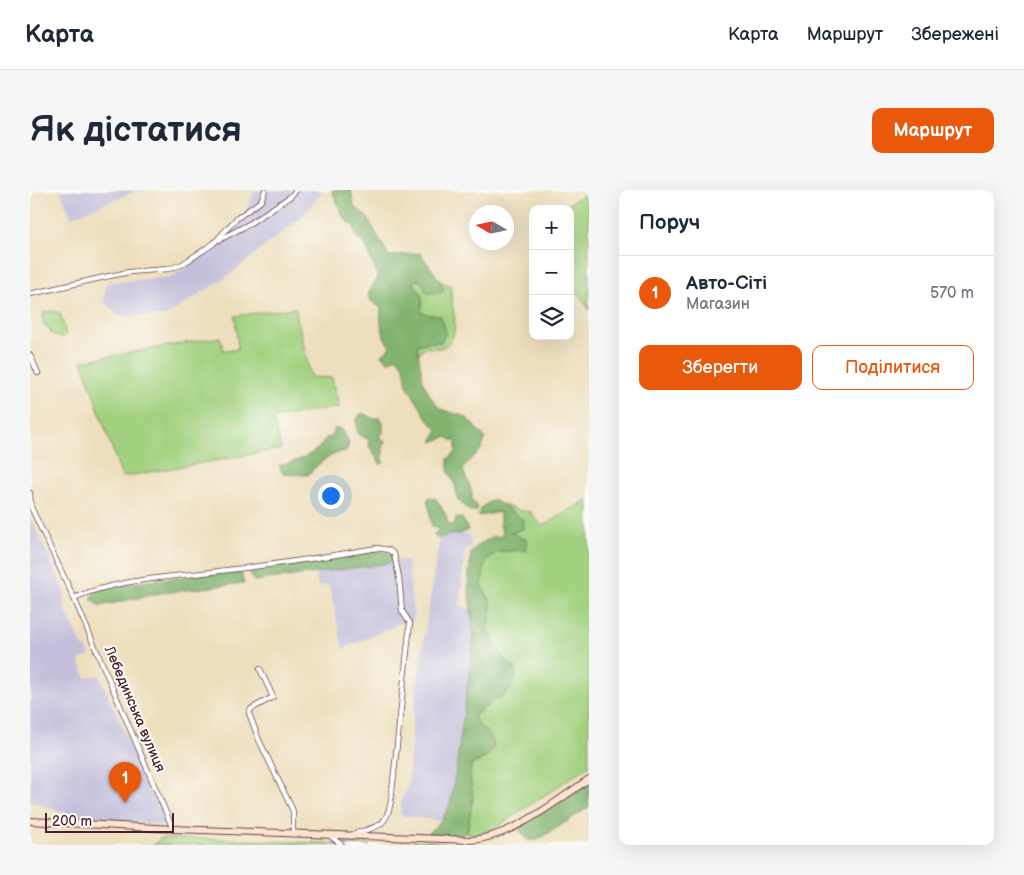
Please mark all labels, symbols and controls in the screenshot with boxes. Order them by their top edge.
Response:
text: Карта [25,20,94,49]
text: Карта [728,24,779,45]
text: Маршрут [807,24,883,45]
text: Збережені [911,24,999,45]
button: Маршрут [872,108,994,153]
text: Як дістатися [30,109,242,152]
north arrow [469,205,514,250]
map controls [529,205,574,340]
button: + [529,205,574,250]
text: Поруч [639,210,700,235]
button: − [529,250,574,295]
text: Авто-Сіті [686,272,767,295]
text: 1 [652,284,658,303]
text: 570 m [930,284,974,303]
button: layers [529,295,574,340]
text: Магазин [686,295,750,314]
button: Зберегти [639,345,802,390]
button: Поділитися [812,345,974,390]
your location [318,483,344,509]
street label: Лебединська вулиця [100,643,169,775]
pin: 1 [109,762,141,803]
scale bar [45,810,174,833]
text: 200 m [52,813,92,830]

